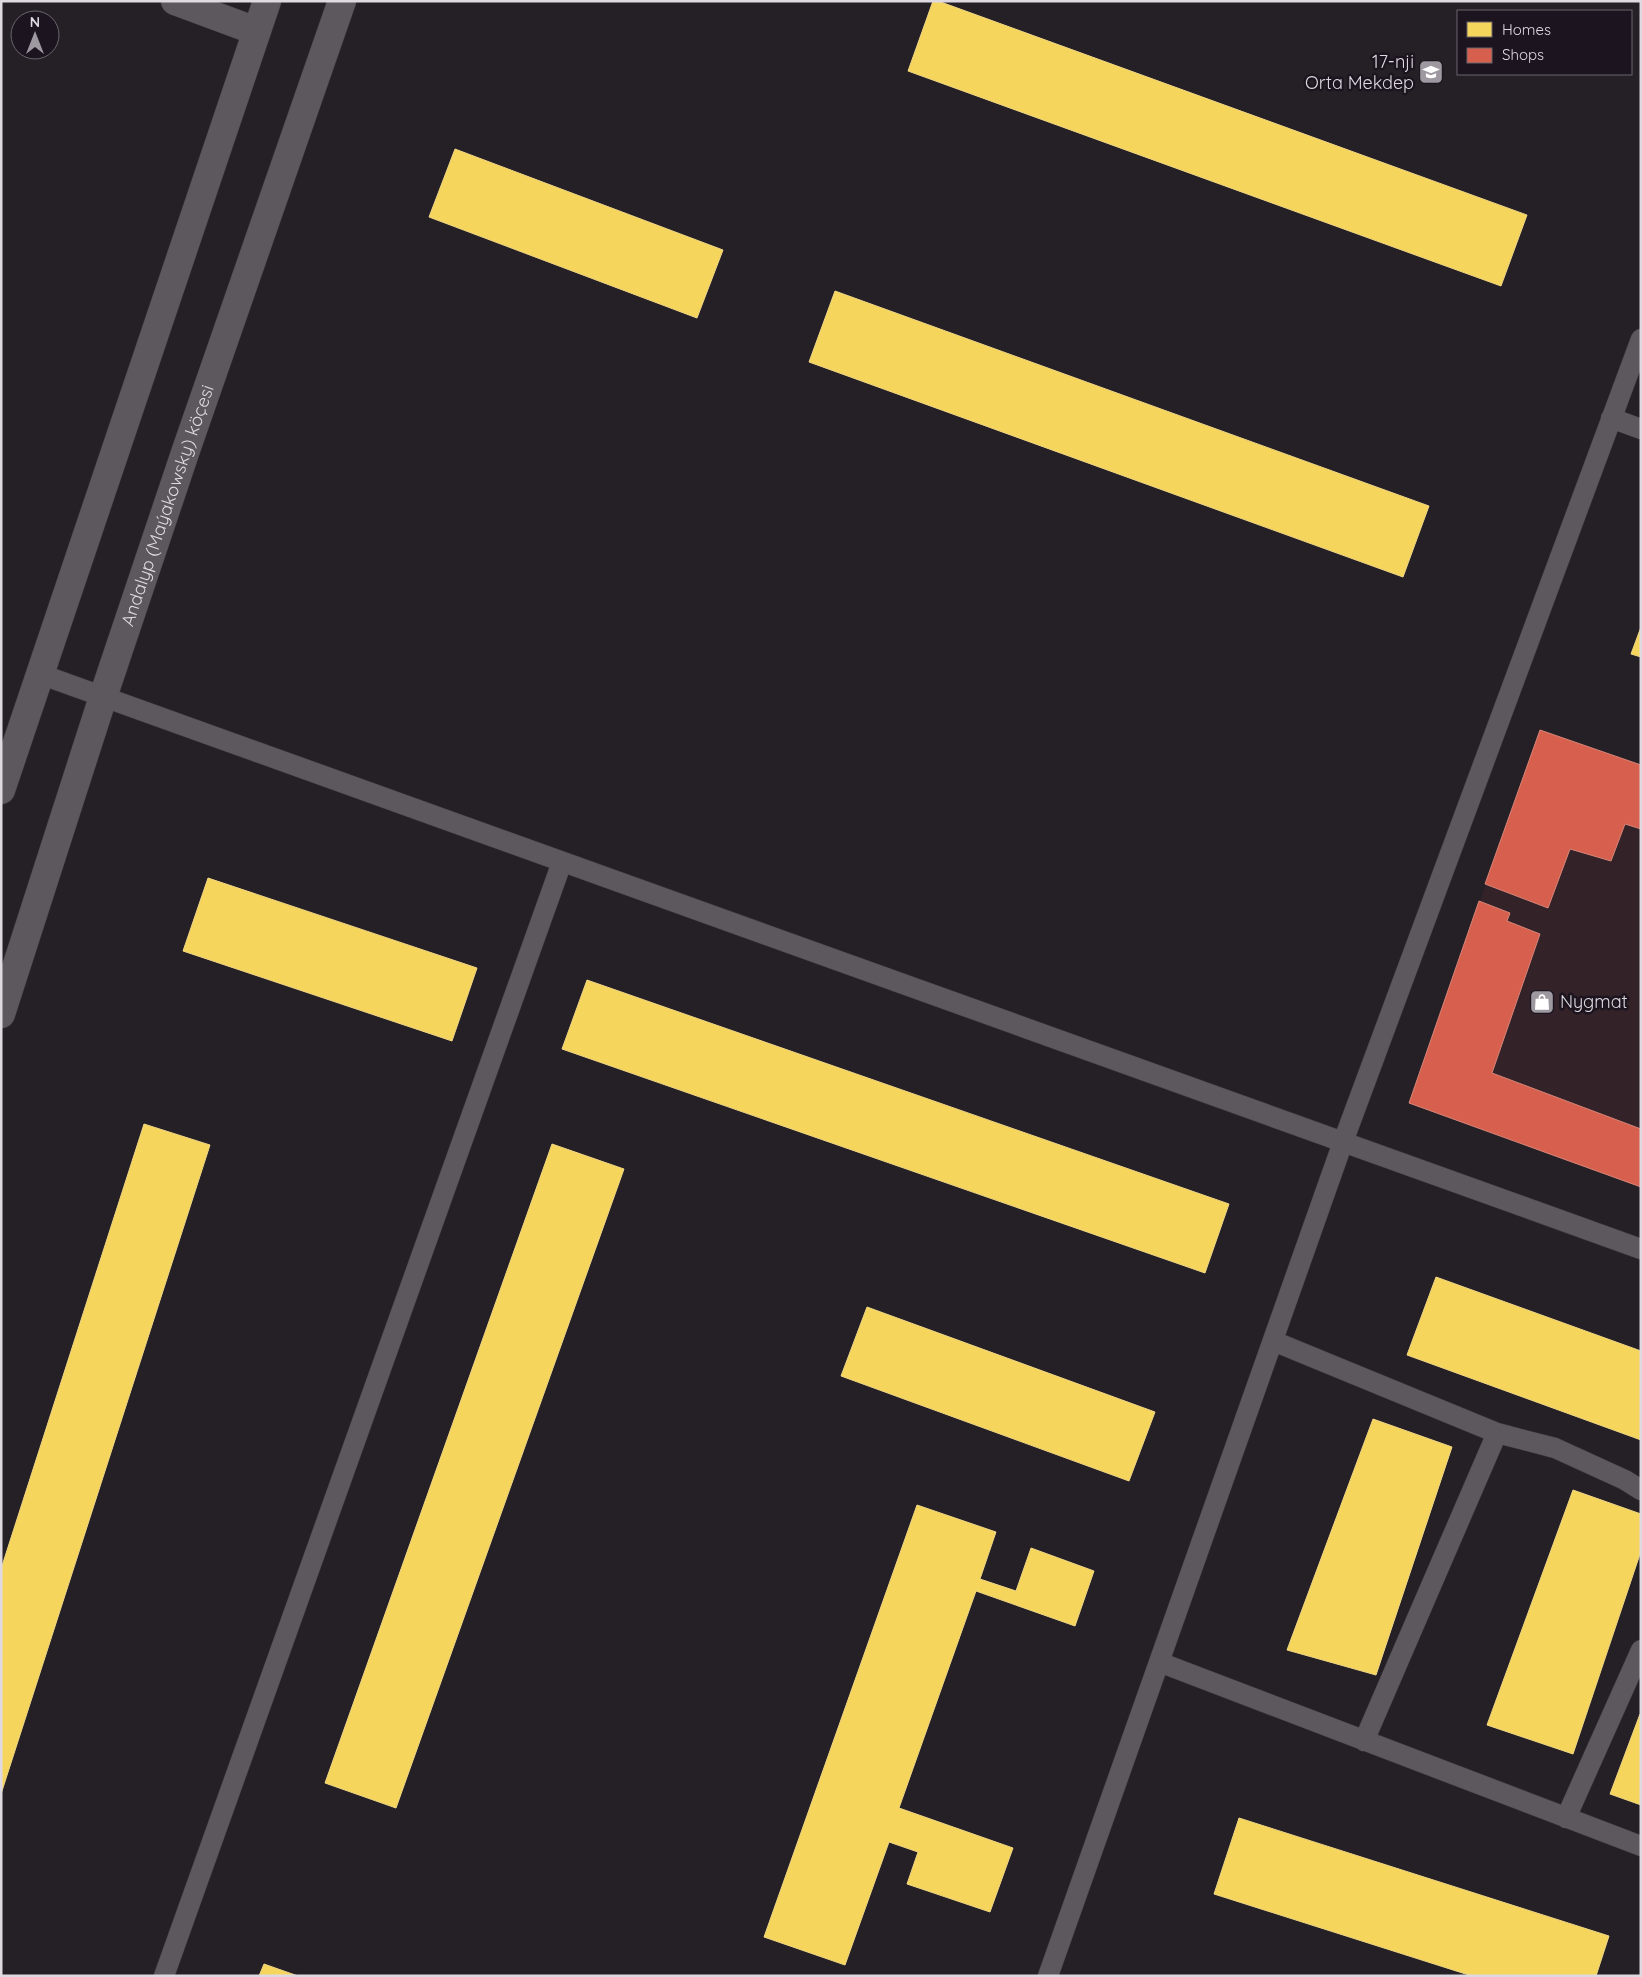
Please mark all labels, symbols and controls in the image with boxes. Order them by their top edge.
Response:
north arrow [10,10,60,60]
legend [1457,10,1632,75]
text: N [30,13,40,31]
text: Homes [1502,20,1551,39]
text: Shops [1502,45,1544,64]
place label: 17-nji Orta Mekdep [1305,50,1414,94]
school or university icon: 17-nji Orta Mekdep [1418,59,1444,85]
street label: Andalyp (Maýakowsky) köçesi [116,382,219,629]
shop icon: Nygmat [1529,989,1555,1015]
place label: Nygmat [1560,990,1628,1013]

